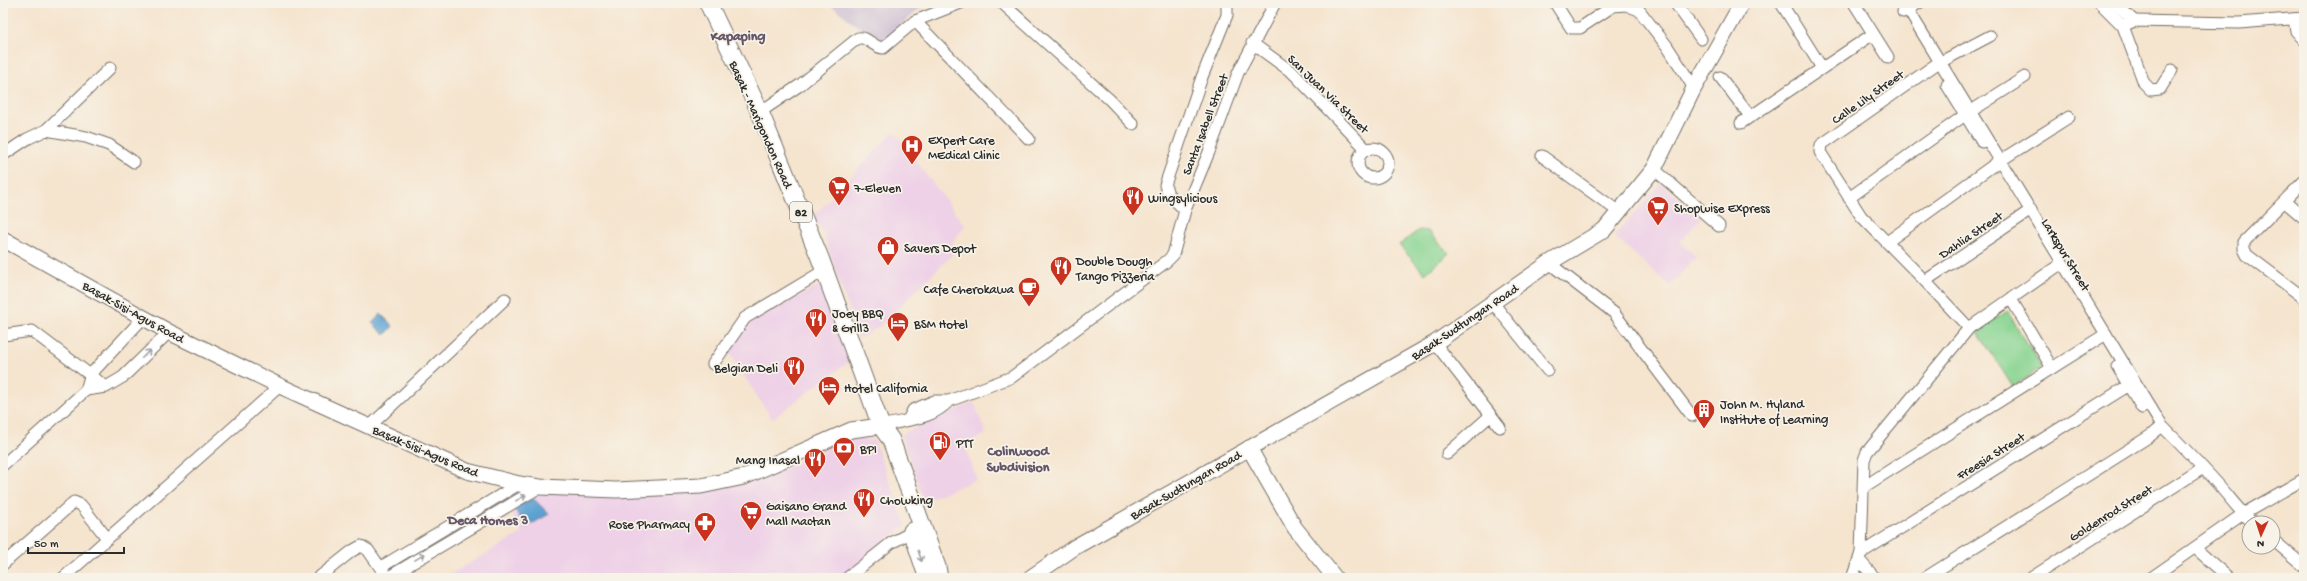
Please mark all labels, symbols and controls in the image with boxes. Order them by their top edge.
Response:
district label: Kapaping [710,29,765,46]
street label: San Juan Via Street [1284,52,1372,139]
street label: Basak - Marigondon Road [724,58,795,192]
street label: Calle Lily Street [1830,67,1909,128]
street label: Santa Isabell Street [1180,71,1233,178]
hospital icon: Expert Care MEdical Clinic [899,133,925,166]
place label: Expert Care MEdical Clinic [928,134,1000,164]
supermarket icon: 7-Eleven [826,174,852,207]
place label: 7-Eleven [853,182,902,197]
restaurant icon: Wingsylicious [1120,184,1146,217]
place label: Wingsylicious [1148,192,1218,207]
supermarket icon: Shopwise Express [1645,194,1671,227]
road number: 82 [790,202,812,222]
place label: Shopwise Express [1674,202,1771,217]
street label: Dahlia Street [1936,208,2007,263]
street label: Larkspur Street [2037,216,2093,296]
shop icon: Savers Depot [875,234,901,267]
place label: Savers Depot [904,242,977,257]
restaurant icon: Double Dough Tango Pizzeria [1048,254,1074,287]
place label: Double Dough Tango Pizzeria [1075,255,1155,285]
cafe icon: Cafe Cherokawa [1016,275,1042,308]
street label: Basak-Sisi-Agus Road [79,279,187,348]
street label: Basak-Sudtungan Road [1408,281,1523,365]
place label: Cafe Cherokawa [924,283,1015,298]
restaurant icon: Joey BBQ & Grill3 [803,306,829,339]
place label: Joey BBQ & Grill3 [832,307,884,337]
hotel icon: BSM Hotel [885,310,911,343]
place label: BSM Hotel [913,318,968,333]
one-way arrow [141,349,151,359]
restaurant icon: Belgian Deli [781,354,807,387]
place label: Belgian Deli [713,362,778,377]
hotel icon: Hotel California [816,374,842,407]
place label: Hotel California [844,382,928,397]
building icon: John M. Hyland Institute of Learning [1691,397,1717,430]
place label: John M. Hyland Institute of Learning [1720,398,1828,428]
street label: Basak-Sisi-Agus Road [369,423,482,482]
fuel station icon: PTT [927,429,953,462]
street label: Freesia Street [1954,429,2029,484]
bank icon: BPI [831,435,857,468]
place label: PTT [955,437,974,452]
place label: BPI [859,443,877,458]
district label: Colinwood Subdivision [986,444,1050,477]
restaurant icon: Mang Inasal [802,446,828,479]
street label: Basak-Sudtungan Road [1127,448,1245,524]
place label: Mang Inasal [736,454,800,469]
street label: Goldenrod Street [2067,482,2157,546]
restaurant icon: Chowking [851,486,877,519]
one-way arrow [515,493,527,501]
place label: Chowking [880,494,933,509]
supermarket icon: Gaisano Grand Mall Mactan [738,499,764,532]
place label: Gaisano Grand Mall Mactan [766,500,847,530]
pharmacy icon: Rose Pharmacy [692,510,718,543]
district label: Deca Homes 3 [446,513,528,530]
north arrow [2241,515,2281,555]
place label: Rose Pharmacy [609,518,691,533]
scale bar [28,529,124,555]
text: N [2257,537,2264,549]
text: 50 m [34,538,59,552]
one-way arrow [917,549,924,562]
one-way arrow [414,553,426,561]

